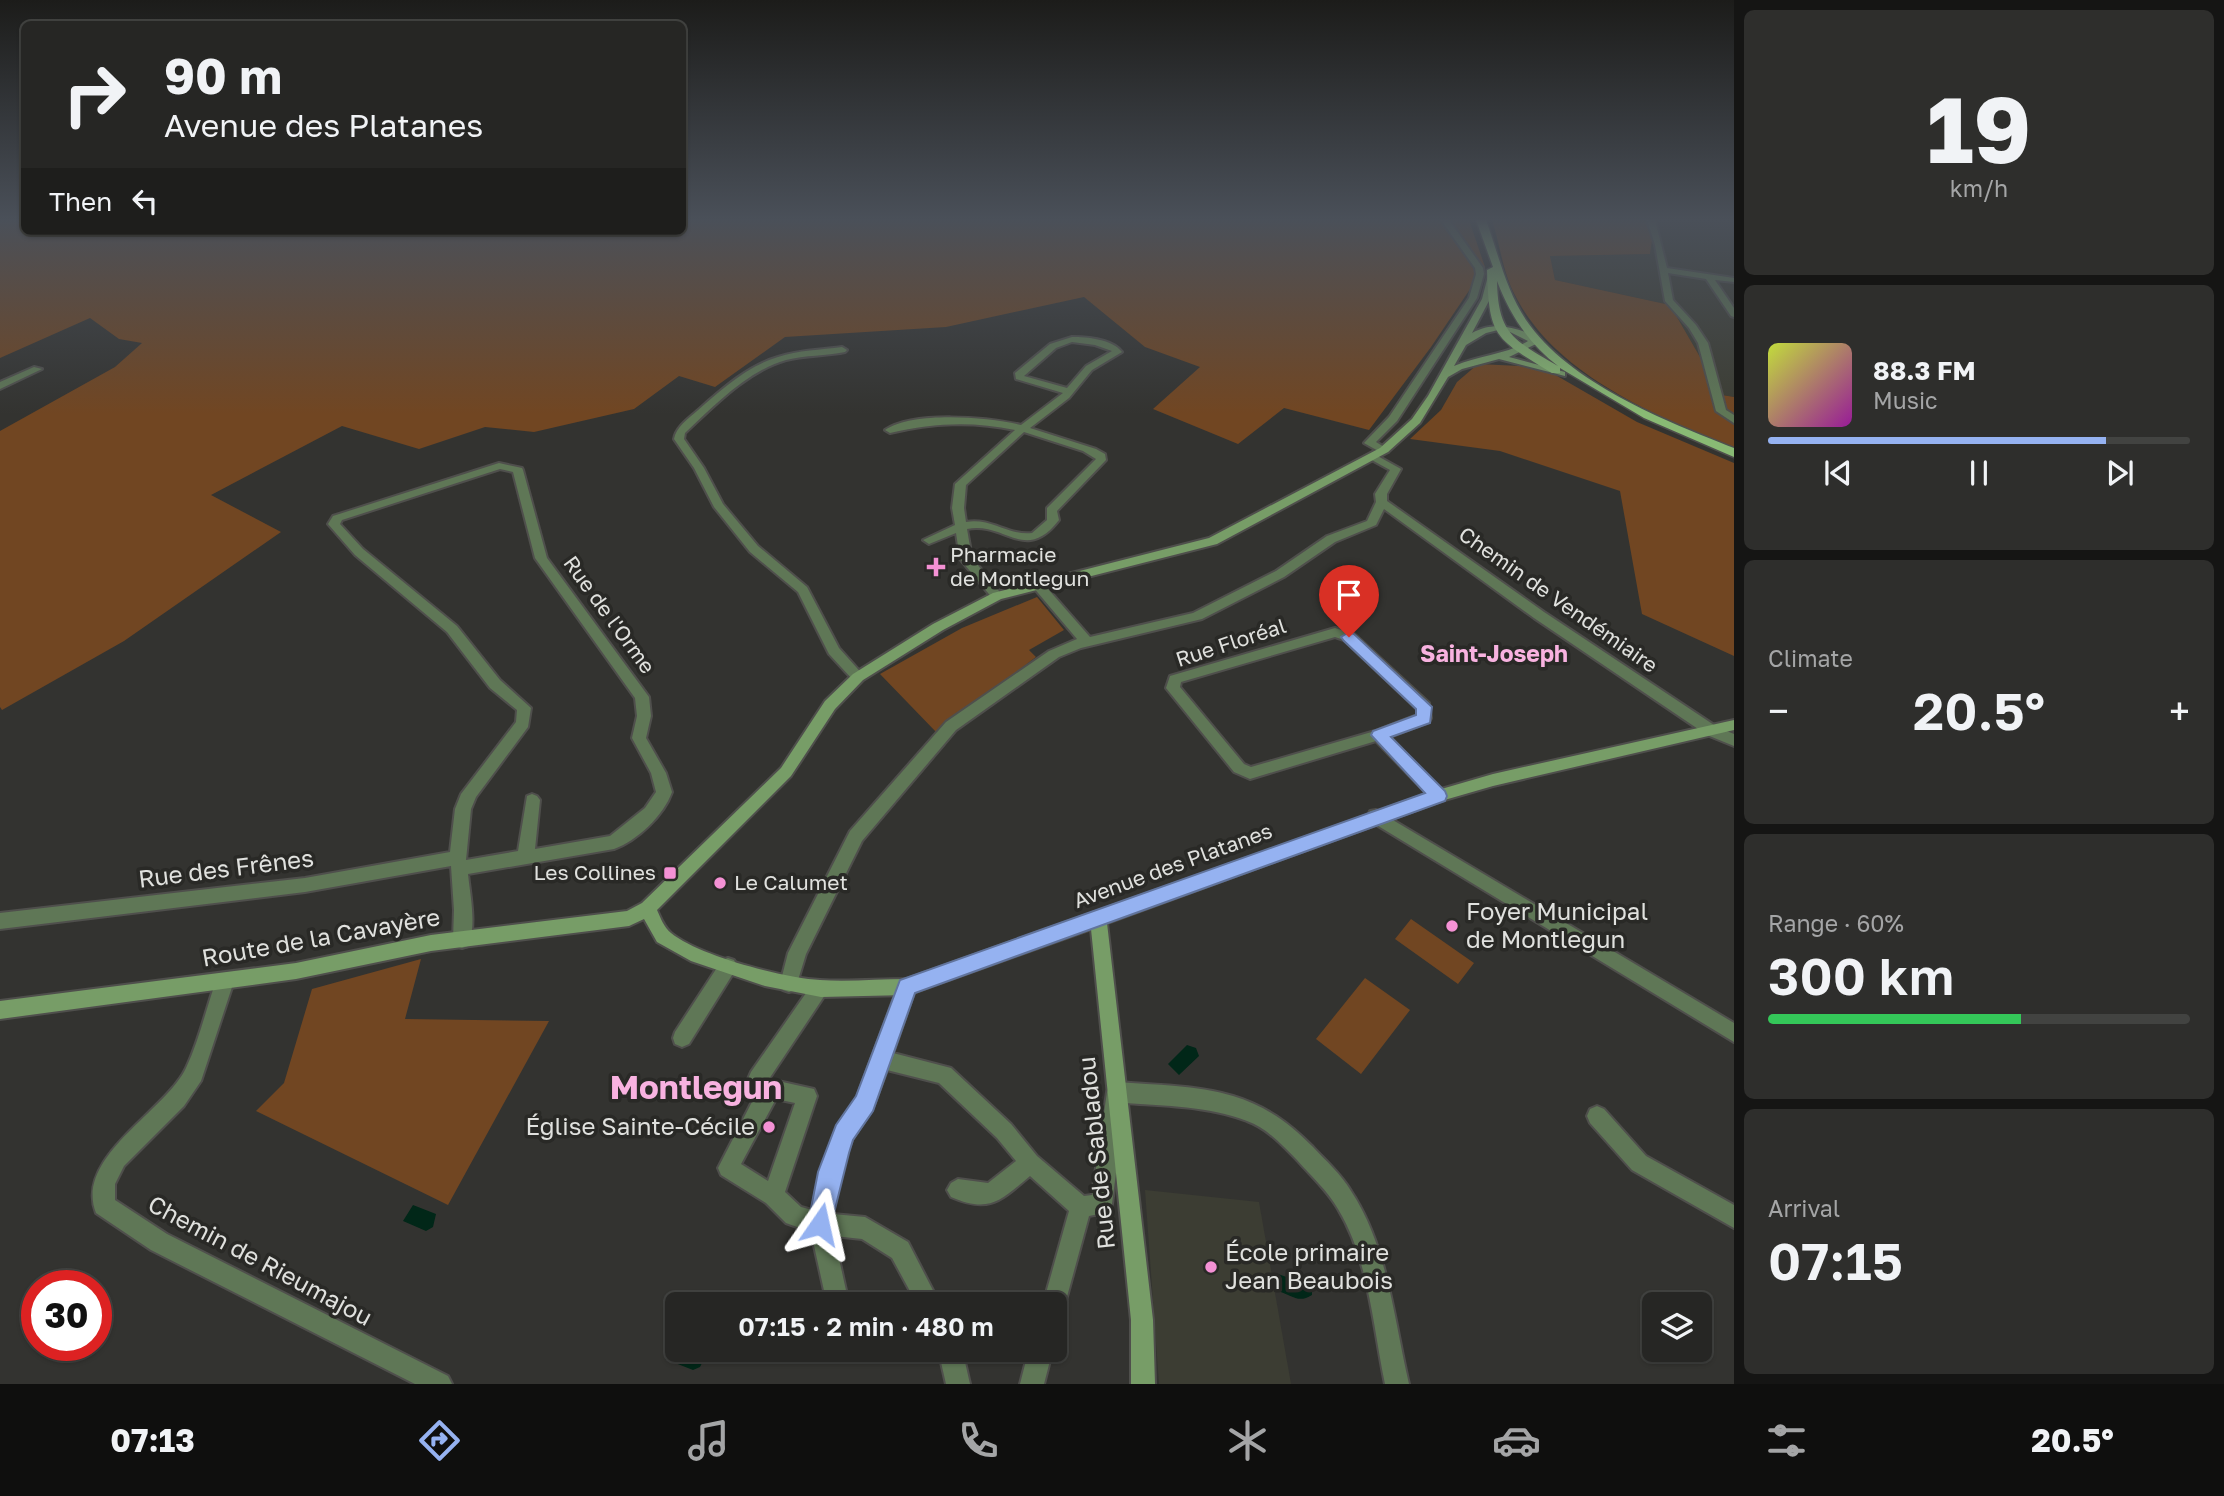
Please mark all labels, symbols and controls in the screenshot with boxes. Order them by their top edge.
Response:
text: 90 m [164,46,282,105]
icon: right [49,49,140,140]
text: 19 [1927,74,2031,183]
text: Avenue des Platanes [164,106,483,144]
text: km/h [1950,174,2008,202]
icon: left [126,182,164,220]
text: Then [49,186,112,217]
text: 88.3 FM [1873,355,1976,386]
text: Music [1873,386,1938,414]
icon: previous [1819,454,1857,492]
icon: pause [1960,454,1998,492]
icon: next [2101,454,2139,492]
street label: Chemin de Vendémiaire [1454,521,1663,678]
place label: Pharmacie de Montlegun [950,541,1089,591]
street label: Rue de l'Orme [558,550,661,678]
marker: Pharmacie de Montlegun [928,559,944,575]
pin [1319,565,1379,637]
icon: arrive [1330,576,1368,614]
street label: Rue Floréal [1172,612,1289,672]
district label: Saint-Joseph [1420,639,1568,667]
text: Climate [1768,644,1853,672]
text: 20.5° [1913,679,2045,741]
text: − [1768,688,1789,733]
text: + [2169,688,2190,733]
street label: Avenue des Platanes [1070,817,1276,913]
street label: Rue des Frênes [137,842,315,893]
place label: Les Collines [534,859,656,885]
marker: Les Collines [662,865,678,881]
place label: Le Calumet [734,869,848,895]
marker: Le Calumet [712,875,728,891]
place label: Foyer Municipal de Montlegun [1466,896,1648,953]
street label: Route de la Cavayère [199,901,442,972]
text: Range · 60% [1768,909,1904,937]
marker: Foyer Municipal de Montlegun [1444,918,1460,934]
text: 300 km [1768,944,1954,1006]
street label: Rue de Sabladou [1071,1055,1120,1251]
district label: Montlegun [610,1067,782,1106]
place label: Église Sainte-Cécile [525,1111,755,1140]
marker: Église Sainte-Cécile [761,1119,777,1135]
position arrow [783,1187,857,1261]
street label: Chemin de Rieumajou [144,1188,378,1331]
text: Arrival [1768,1194,1840,1222]
text: 07:15 [1768,1229,1903,1291]
place label: École primaire Jean Beaubois [1225,1237,1393,1294]
marker: École primaire Jean Beaubois [1203,1259,1219,1275]
speed limit sign: 30 [21,1270,112,1361]
map controls [1642,1292,1712,1362]
button: layers [1642,1292,1712,1362]
text: 07:15 · 2 min · 480 m [738,1311,994,1342]
icon: directions [415,1416,464,1465]
icon: music [684,1416,733,1465]
icon: phone [954,1416,1003,1465]
icon: climate [1223,1416,1272,1465]
icon: car [1492,1416,1541,1465]
icon: filters [1762,1416,1811,1465]
text: 07:13 [110,1421,195,1459]
text: 20.5° [2031,1421,2114,1459]

